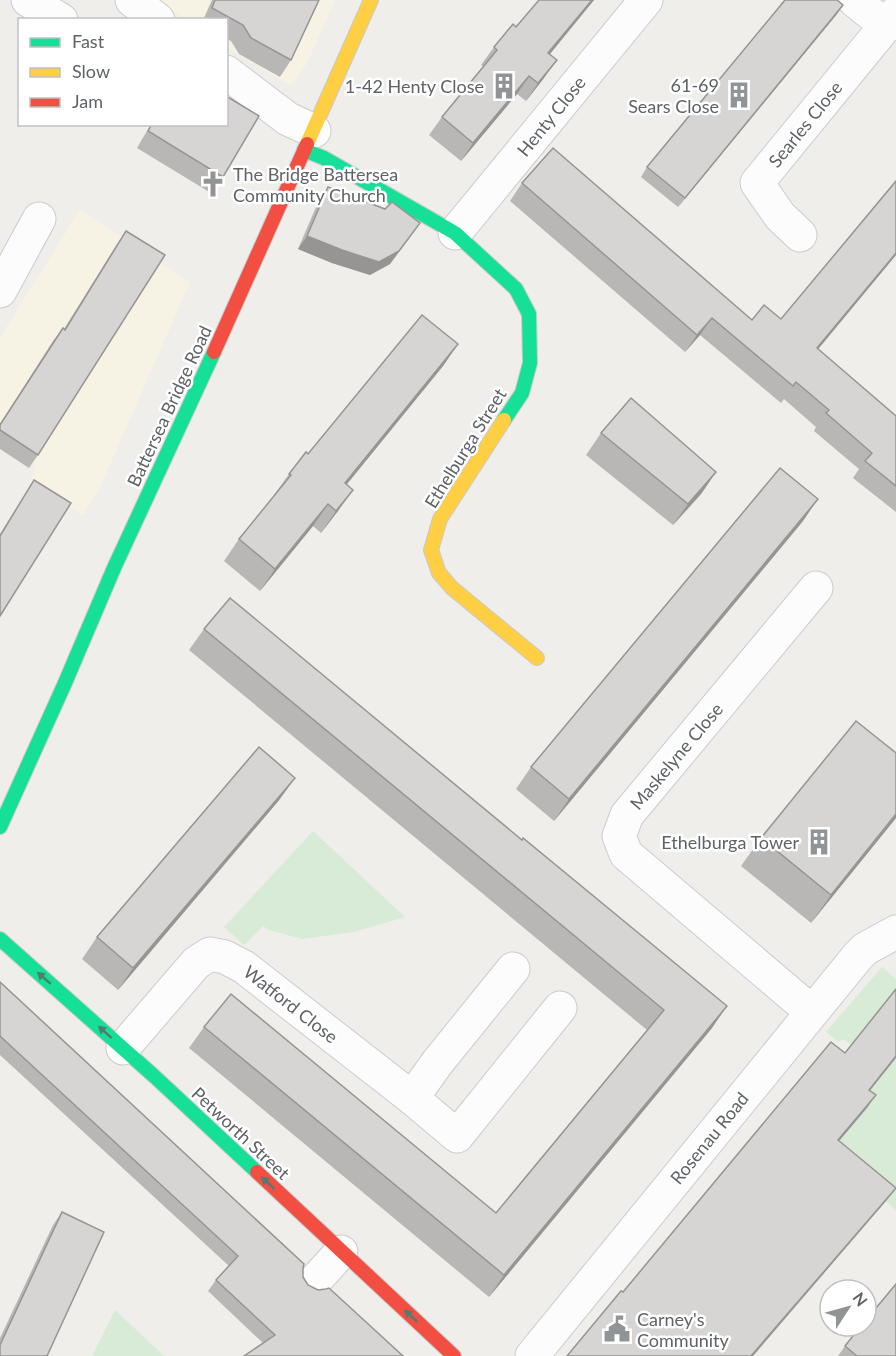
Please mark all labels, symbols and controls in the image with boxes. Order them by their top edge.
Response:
legend [18,18,228,126]
text: Fast [72,30,105,52]
text: Slow [72,60,110,82]
building icon: 1-42 Henty Close [489,71,519,101]
street label: Henty Close [512,72,590,160]
place label: 61-69 Sears Close [628,74,719,117]
place label: 1-42 Henty Close [345,75,484,97]
street label: Searles Close [764,76,846,172]
building icon: 61-69 Sears Close [724,80,754,110]
text: Jam [72,90,103,112]
place label: The Bridge Battersea Community Church [233,163,398,206]
church icon: The Bridge Battersea Community Church [198,169,228,199]
street label: Battersea Bridge Road [122,322,216,490]
street label: Ethelburga Street [419,384,511,512]
street label: Maskelyne Close [625,698,727,814]
building icon: Ethelburga Tower [804,827,834,857]
place label: Ethelburga Tower [661,831,799,853]
street label: Watford Close [240,960,342,1048]
one-way arrow [36,971,51,984]
one-way arrow [98,1026,113,1039]
street label: Petworth Street [188,1082,295,1184]
street label: Rosenau Road [665,1088,753,1188]
one-way arrow [261,1176,276,1190]
north arrow [818,1278,878,1338]
text: N [849,1288,872,1309]
place label: Carney's Community [637,1308,730,1351]
one-way arrow [403,1309,418,1323]
public building icon: Carney's Community [602,1314,632,1344]

